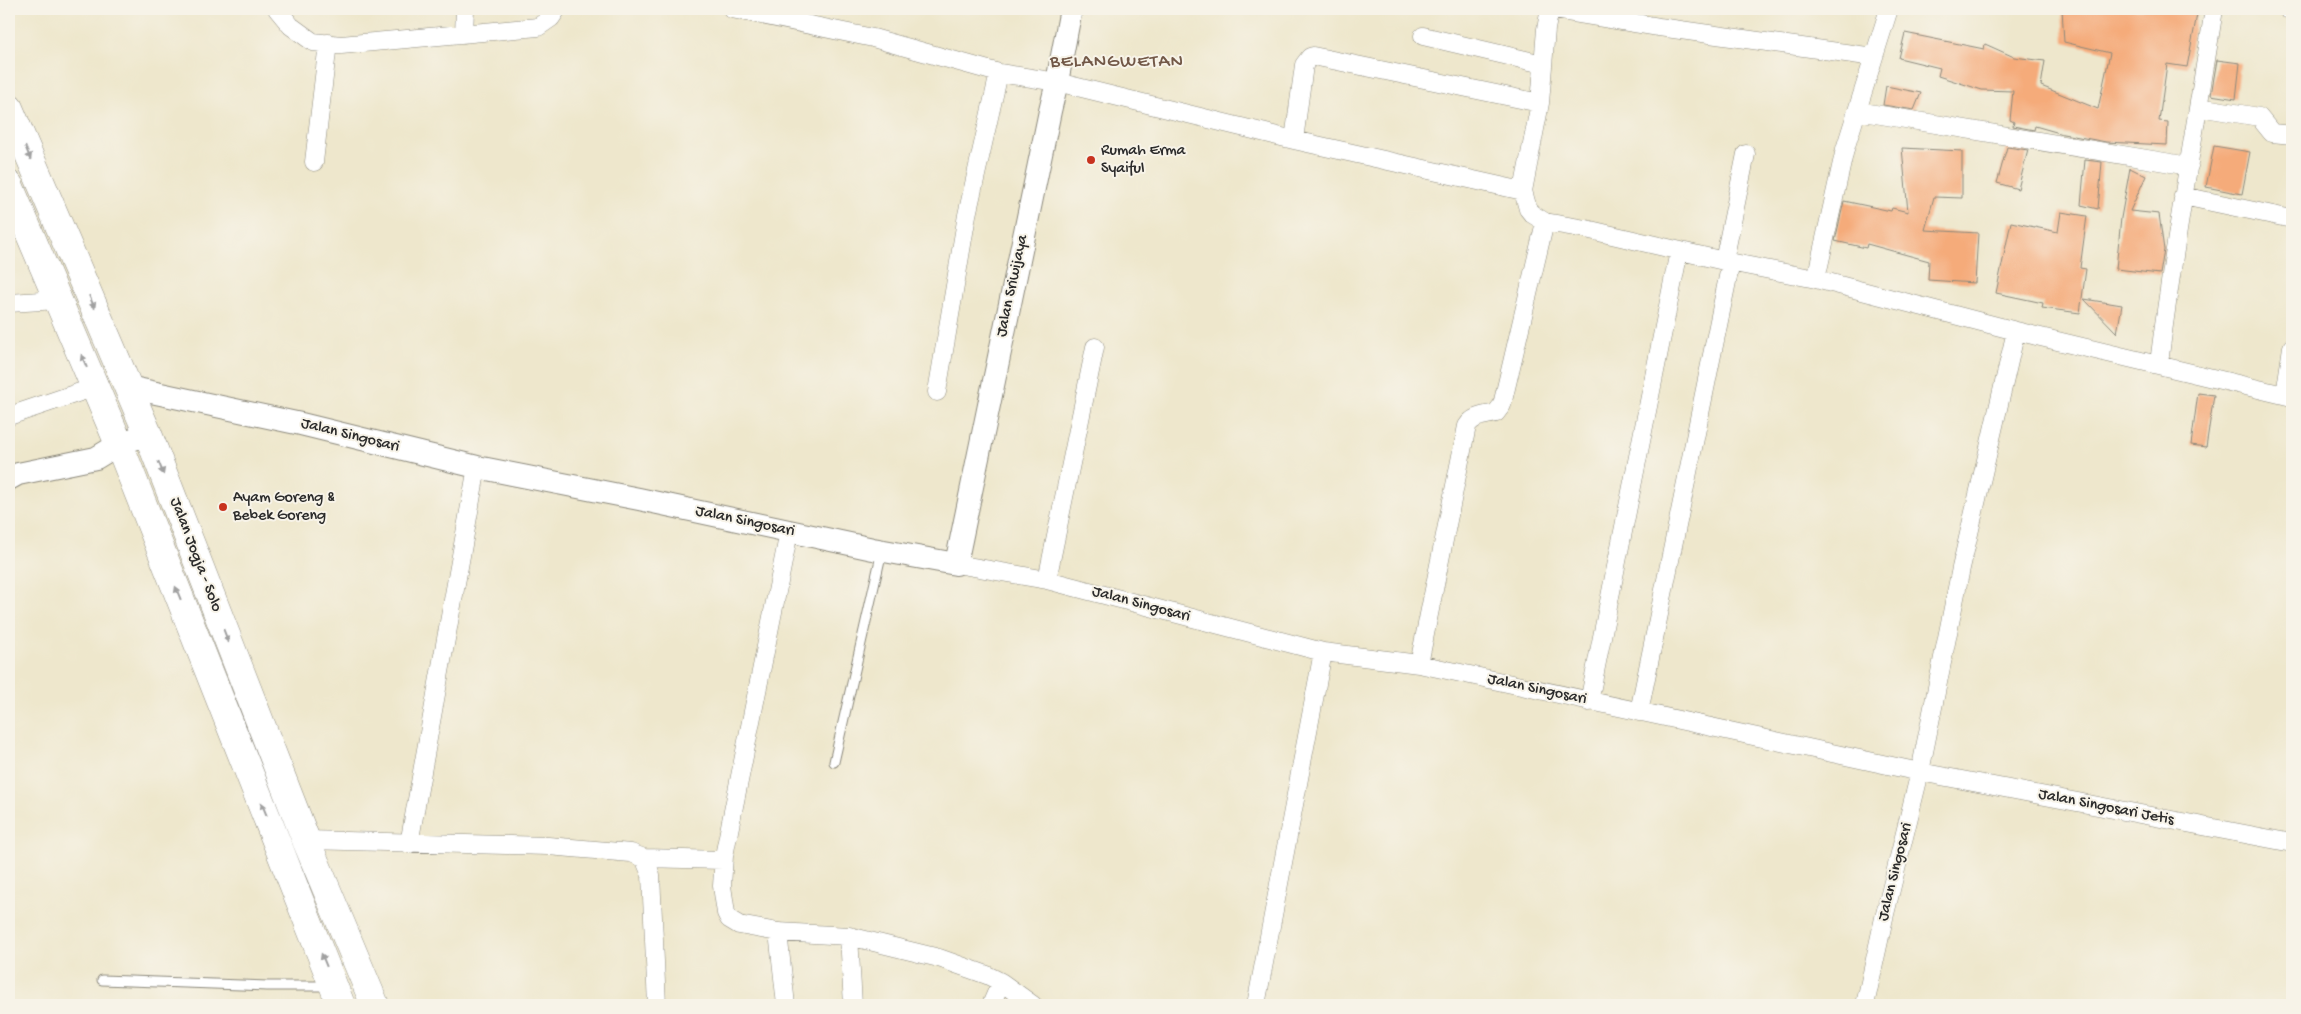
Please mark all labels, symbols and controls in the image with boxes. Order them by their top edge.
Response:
district label: BELANGWETAN [1049,51,1184,74]
place label: Rumah Erma Syaiful [1101,142,1187,179]
one-way arrow [24,146,32,160]
marker: Rumah Erma Syaiful [1085,154,1097,166]
street label: Jalan Sriwijaya [993,232,1033,339]
one-way arrow [88,295,96,309]
one-way arrow [80,354,88,368]
street label: Jalan Singosari [299,415,401,457]
one-way arrow [158,461,165,476]
place label: Ayam Goreng & Bebek Goreng [232,489,335,526]
street label: Jalan Jogja - Solo [164,495,226,615]
marker: Ayam Goreng & Bebek Goreng [217,501,229,513]
street label: Jalan Singosari [694,502,796,542]
street label: Jalan Singosari [1090,583,1192,627]
one-way arrow [174,585,182,600]
one-way arrow [222,629,230,644]
street label: Jalan Singosari [1486,670,1588,710]
street label: Jalan Singosari Jetis [2037,786,2176,831]
one-way arrow [259,802,267,816]
street label: Jalan Singosari [1875,821,1917,923]
one-way arrow [319,953,327,967]

